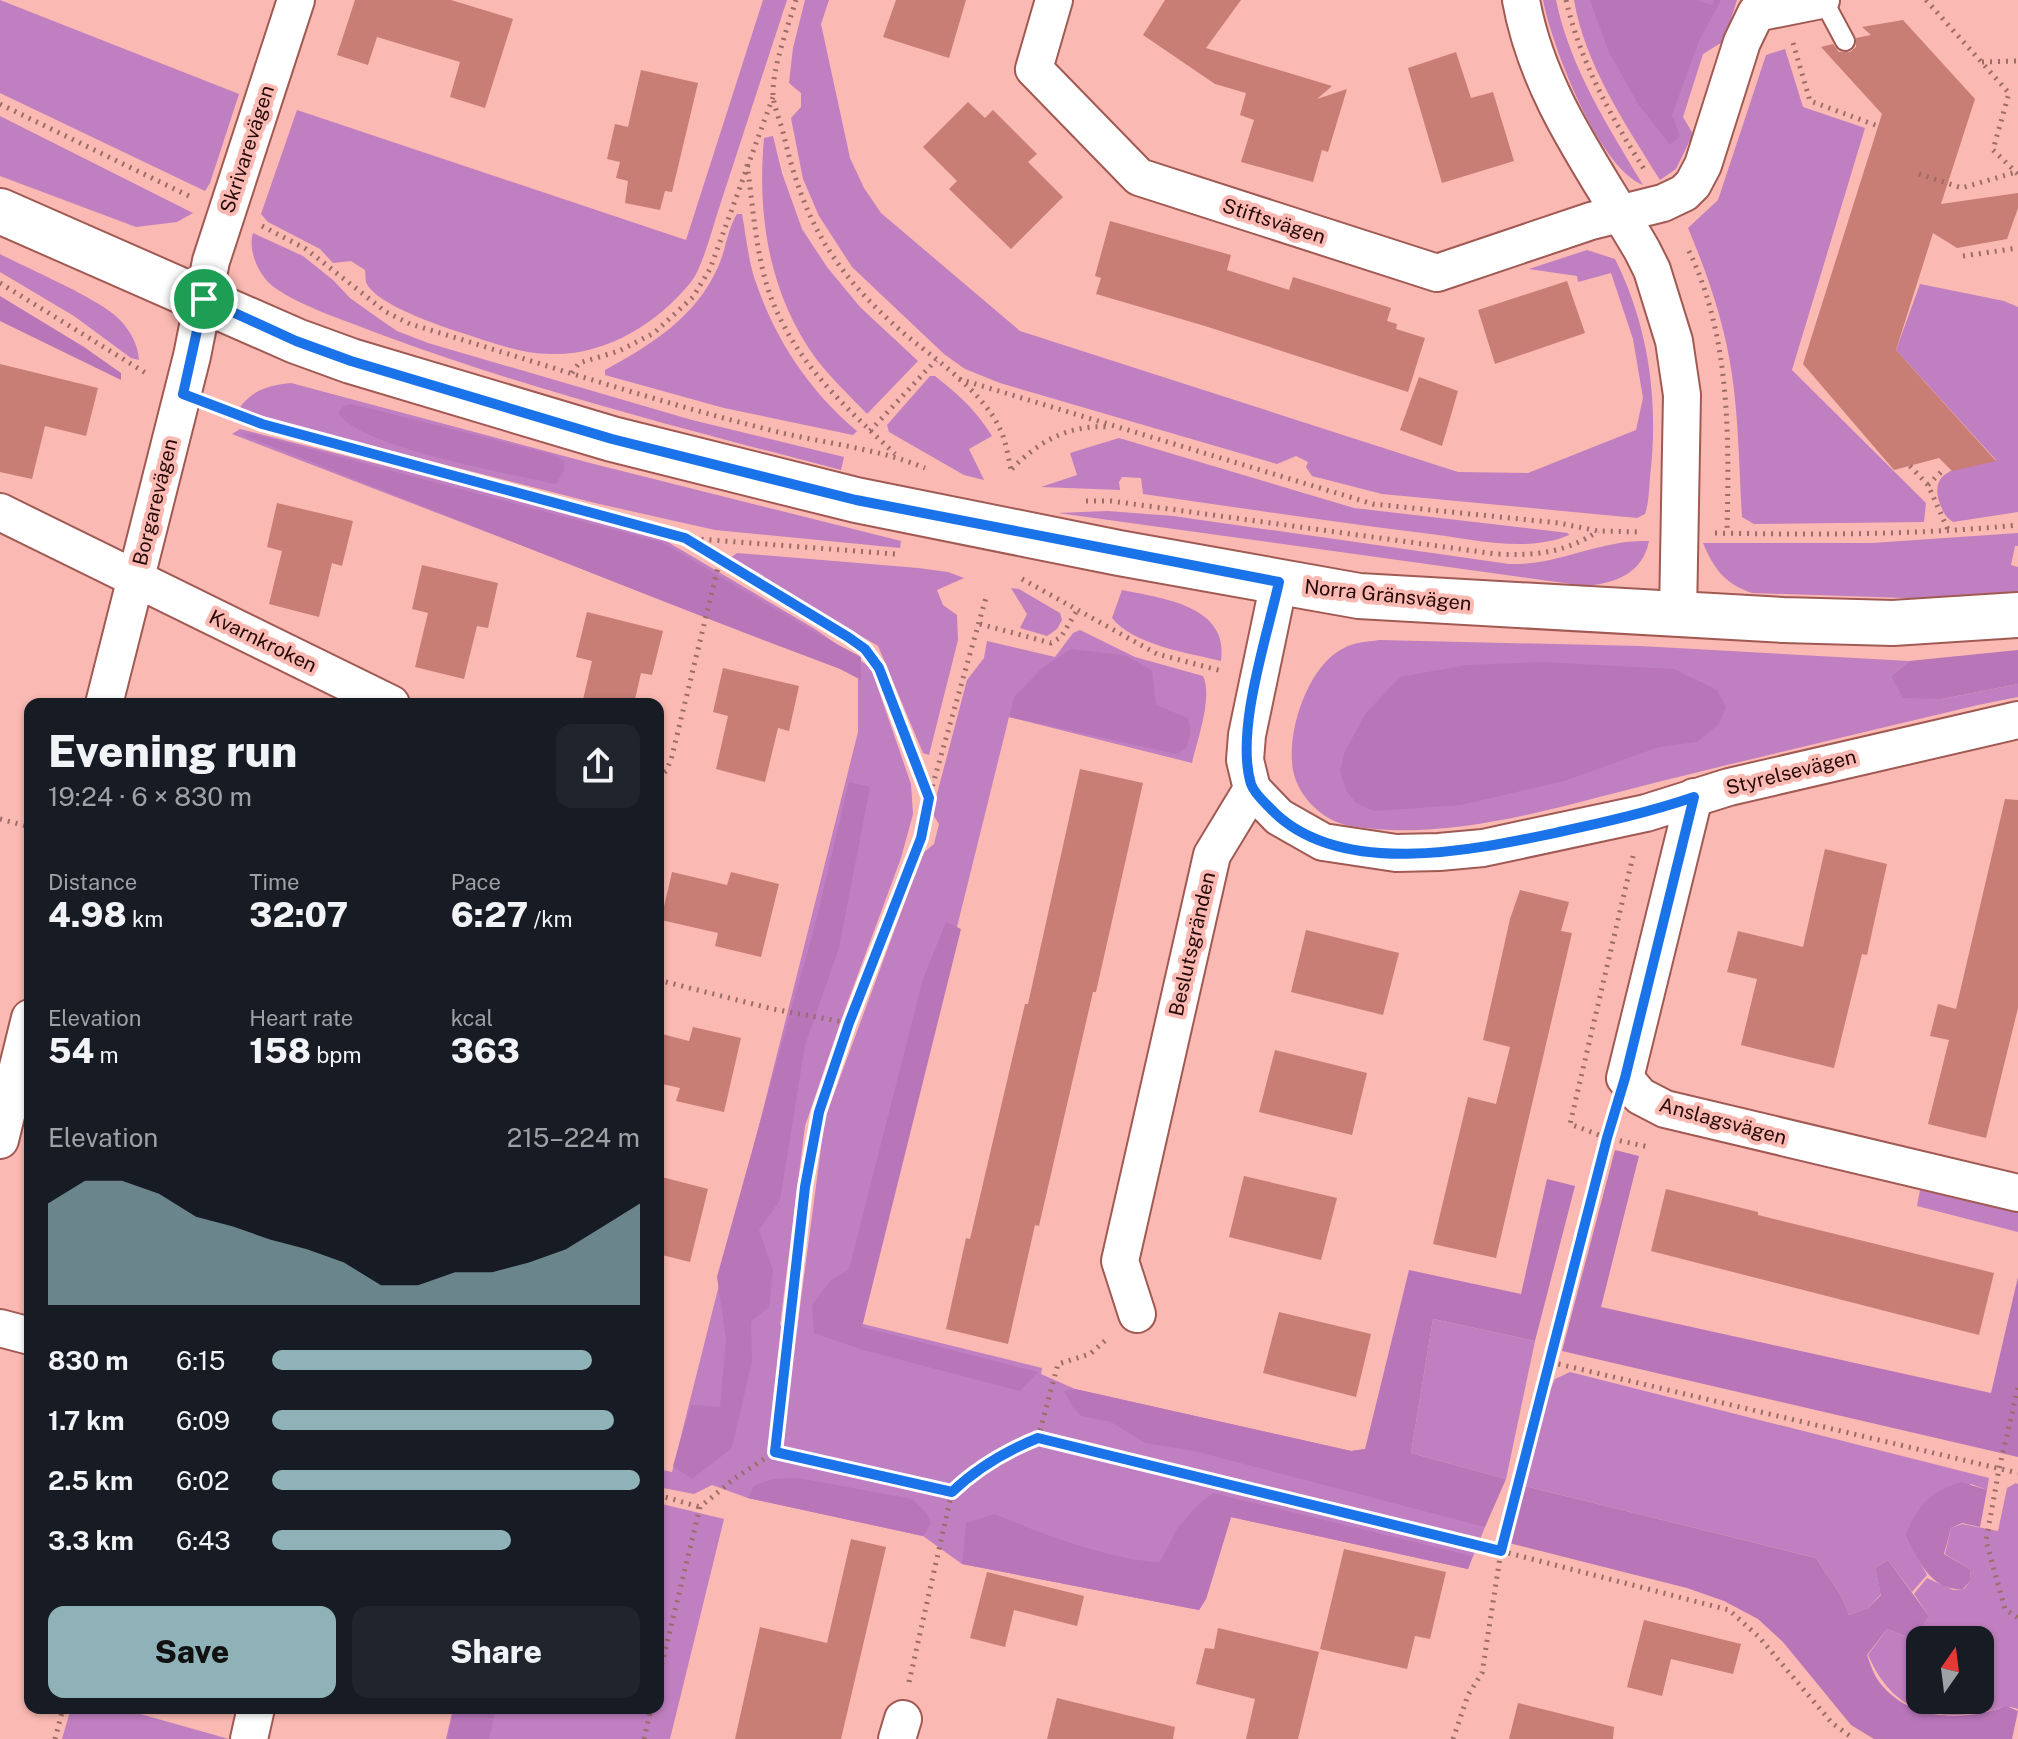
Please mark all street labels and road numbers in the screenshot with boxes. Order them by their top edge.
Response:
street label: Skrivarevägen [215,82,279,216]
street label: Stiftsvägen [1220,193,1328,249]
street label: Borgarevägen [128,436,182,568]
street label: Norra Gränsvägen [1303,574,1473,616]
street label: Kvarnkroken [205,605,321,677]
street label: Styrelsevägen [1723,744,1859,800]
street label: Beslutsgränden [1164,870,1220,1018]
street label: Anslagsvägen [1657,1092,1789,1150]

